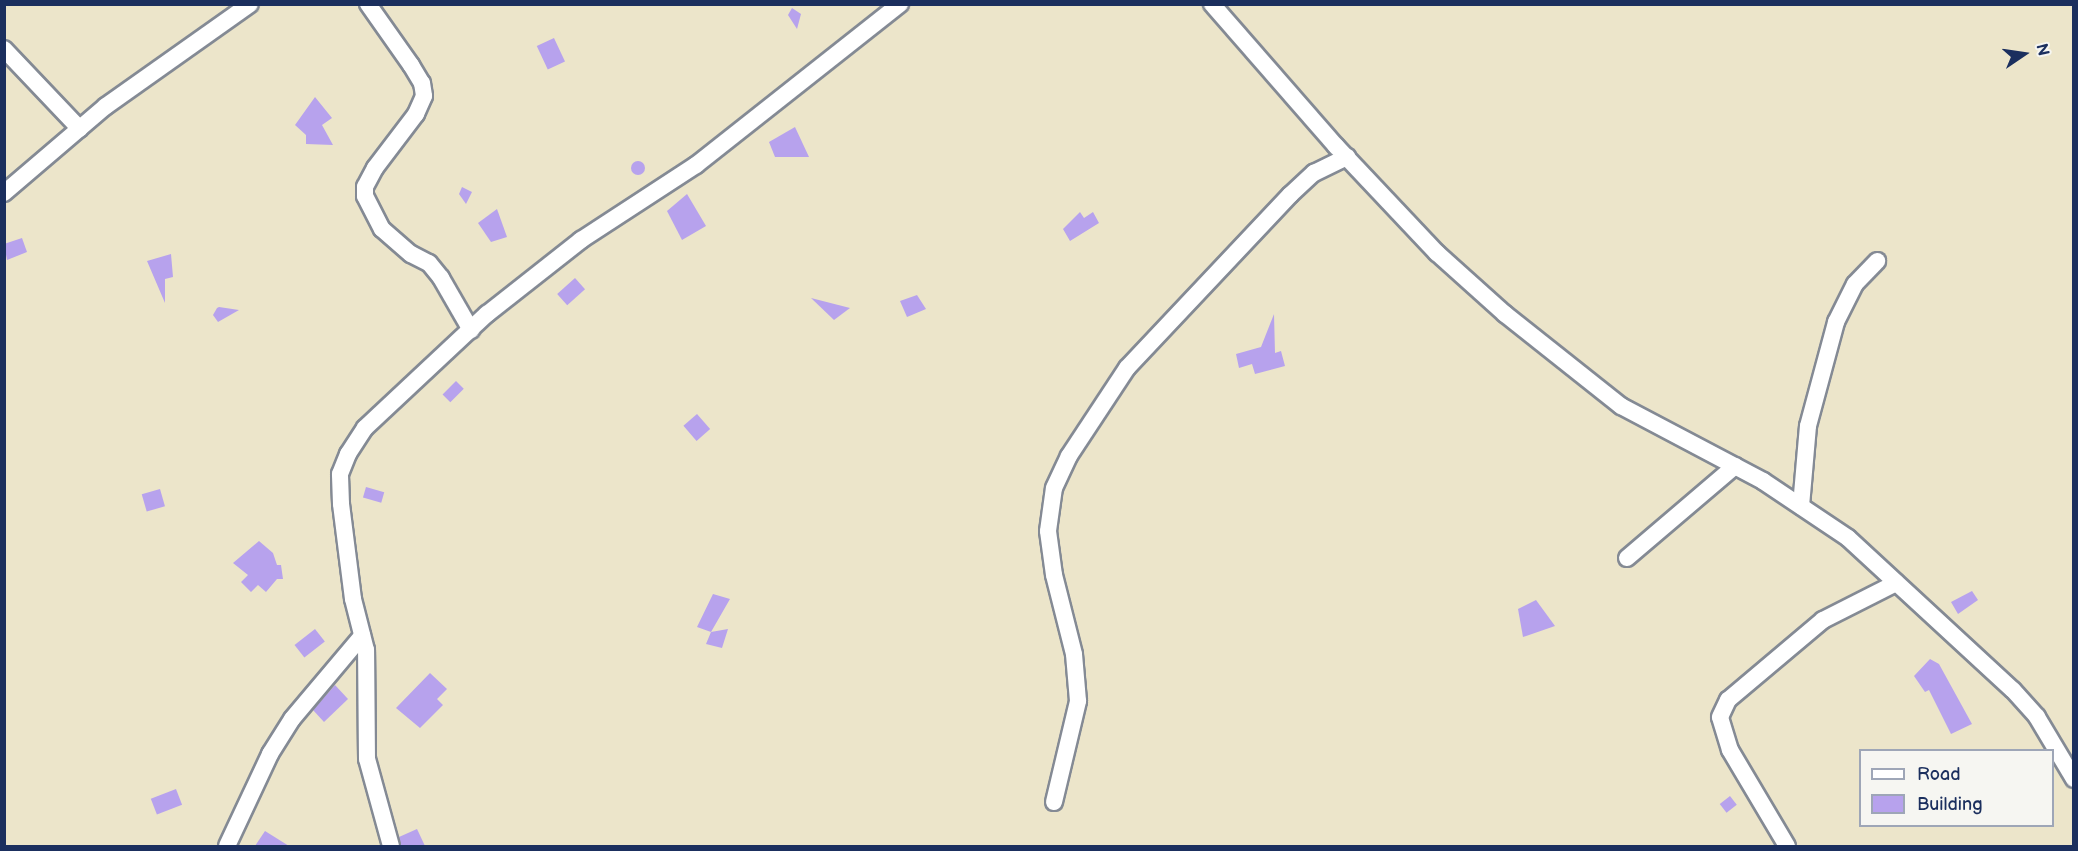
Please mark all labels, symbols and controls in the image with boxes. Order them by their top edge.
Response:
north arrow [1994,24,2054,84]
text: N [2031,42,2053,58]
legend [1859,749,2054,827]
text: Road [1917,764,1961,785]
text: Building [1917,794,1983,815]

